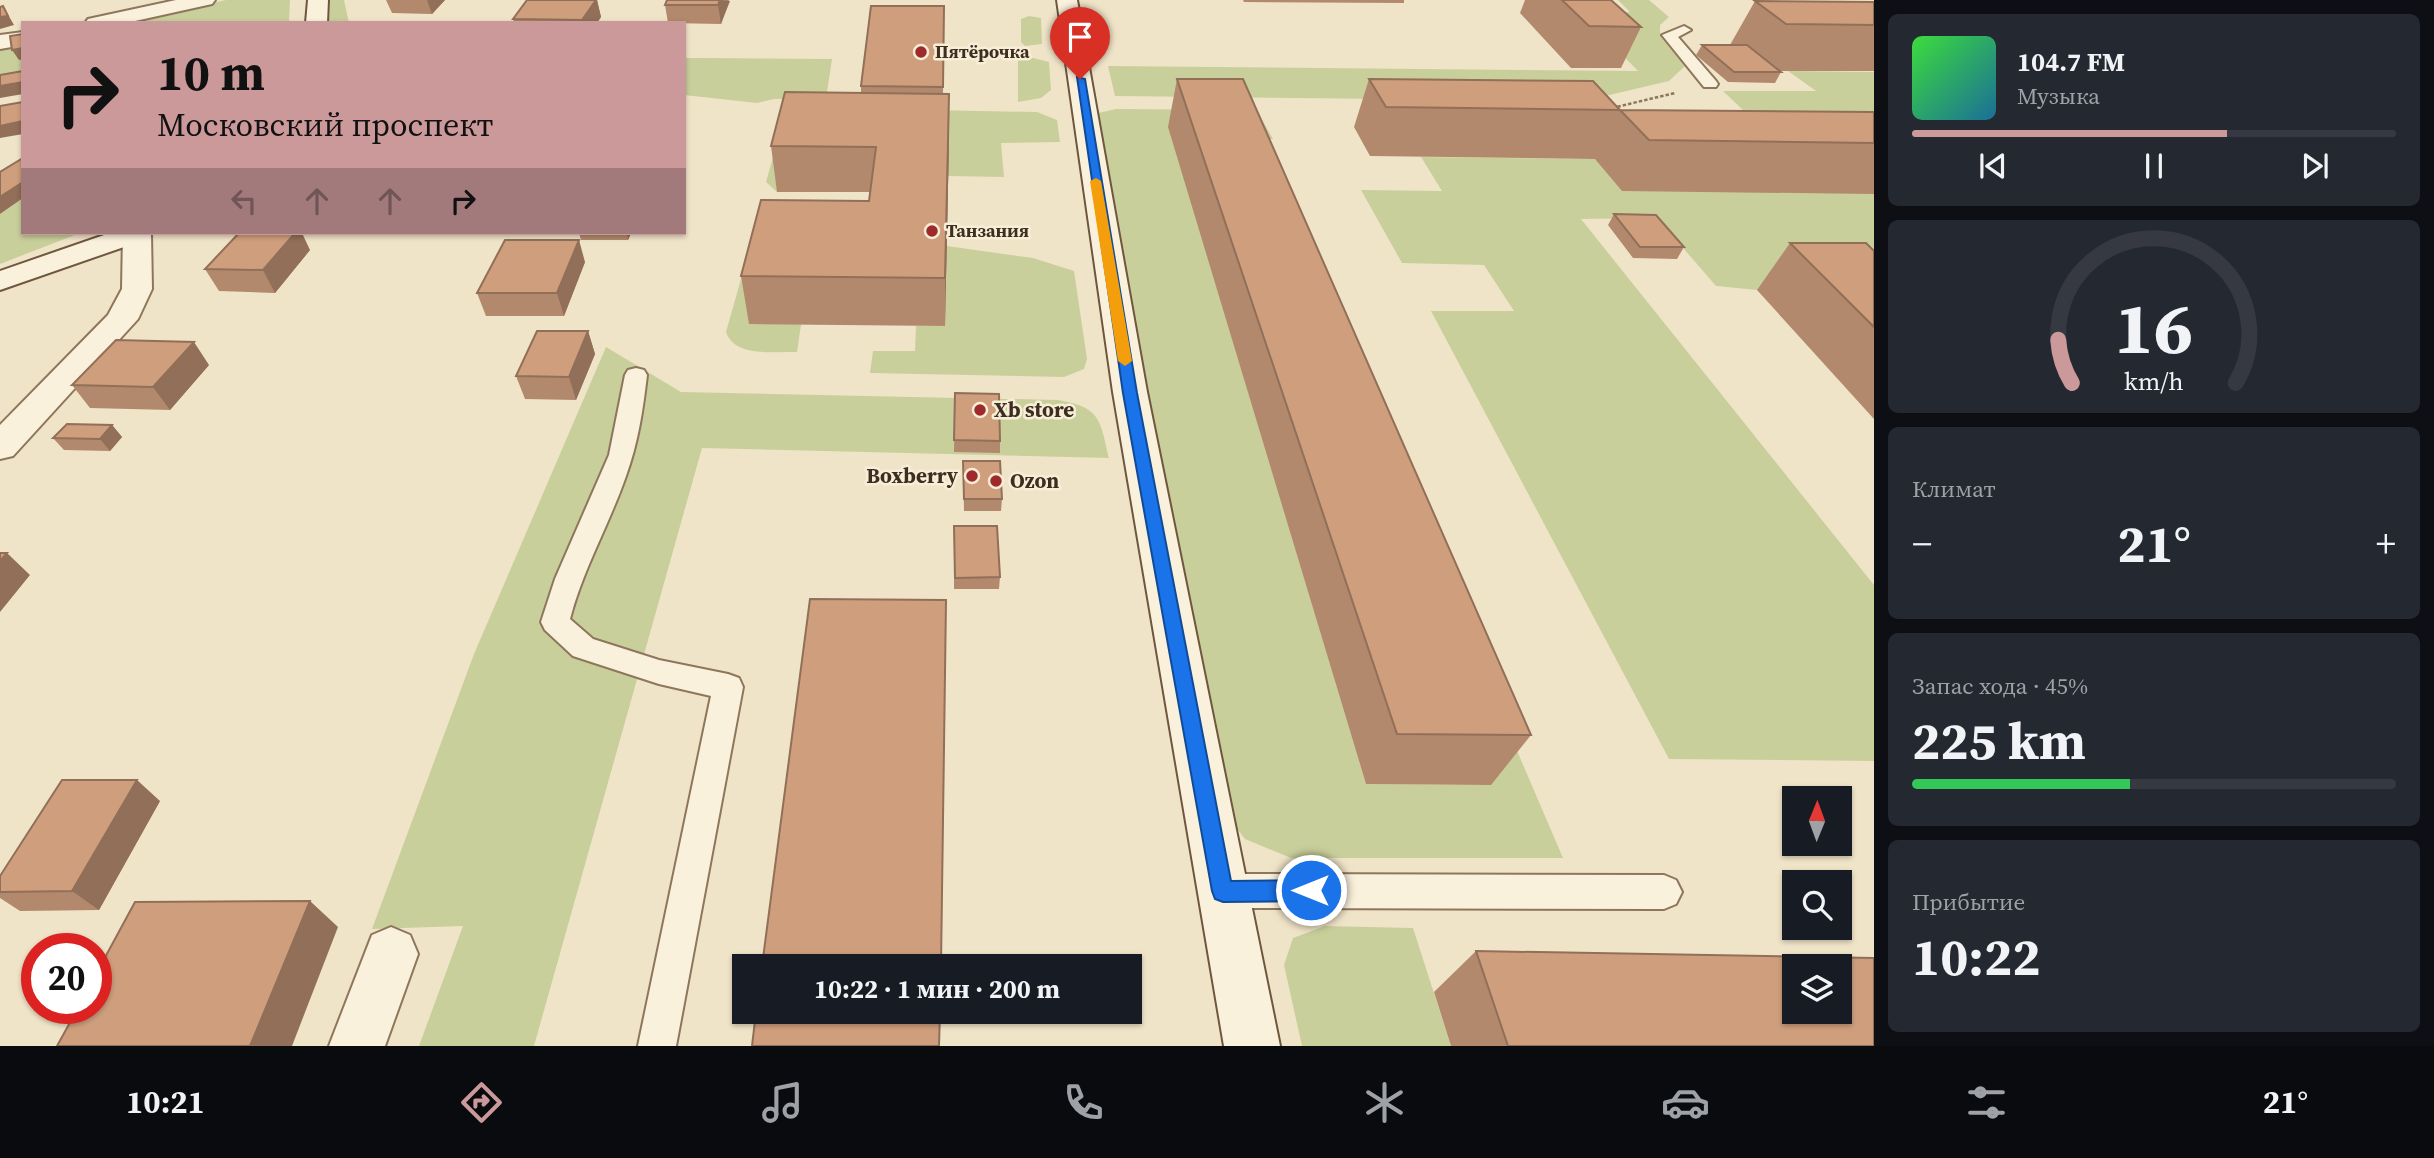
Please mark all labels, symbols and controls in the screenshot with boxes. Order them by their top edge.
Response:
pin [1050,7,1110,79]
icon: arrive [1061,18,1099,56]
text: 10 m [157,39,265,106]
place label: Пятёрочка [935,39,1030,64]
marker: Пятёрочка [913,44,929,60]
text: 104.7 FM [2017,44,2125,80]
icon: right [42,49,133,140]
text: Музыка [2017,80,2100,112]
text: Московский проспект [157,103,493,147]
icon: previous [1974,147,2012,185]
icon: pause [2135,147,2173,185]
icon: next [2296,147,2334,185]
icon: left [225,182,263,220]
icon: ahead [298,182,336,220]
icon: ahead [371,182,409,220]
icon: right [444,182,482,220]
place label: Танзания [946,218,1029,243]
marker: Танзания [924,223,940,239]
text: 16 [2115,278,2193,377]
text: km/h [2124,363,2184,397]
place label: Xb store [994,395,1074,424]
marker: Xb store [972,402,988,418]
place label: Boxberry [866,461,959,490]
place label: Ozon [1010,466,1059,495]
marker: Boxberry [964,468,980,484]
marker: Ozon [988,473,1004,489]
text: Климат [1912,473,1996,505]
text: 21° [2117,508,2191,579]
text: − [1912,518,1932,570]
text: + [2376,518,2396,570]
text: Запас хода · 45% [1912,670,2088,702]
text: 225 km [1912,705,2086,776]
north arrow [1782,786,1852,856]
map controls [1782,786,1852,1024]
position arrow [1274,853,1348,927]
button: search [1782,870,1852,940]
text: Прибытие [1912,886,2025,918]
text: 10:22 [1912,921,2040,992]
speed limit sign: 20 [21,933,112,1024]
button: layers [1782,954,1852,1024]
text: 10:22 · 1 мин · 200 m [814,971,1060,1007]
icon: directions [457,1078,506,1127]
icon: music [758,1078,807,1127]
icon: phone [1059,1078,1108,1127]
icon: climate [1360,1078,1409,1127]
icon: car [1661,1078,1710,1127]
icon: filters [1962,1078,2011,1127]
text: 10:21 [126,1080,205,1124]
text: 21° [2263,1080,2308,1124]

